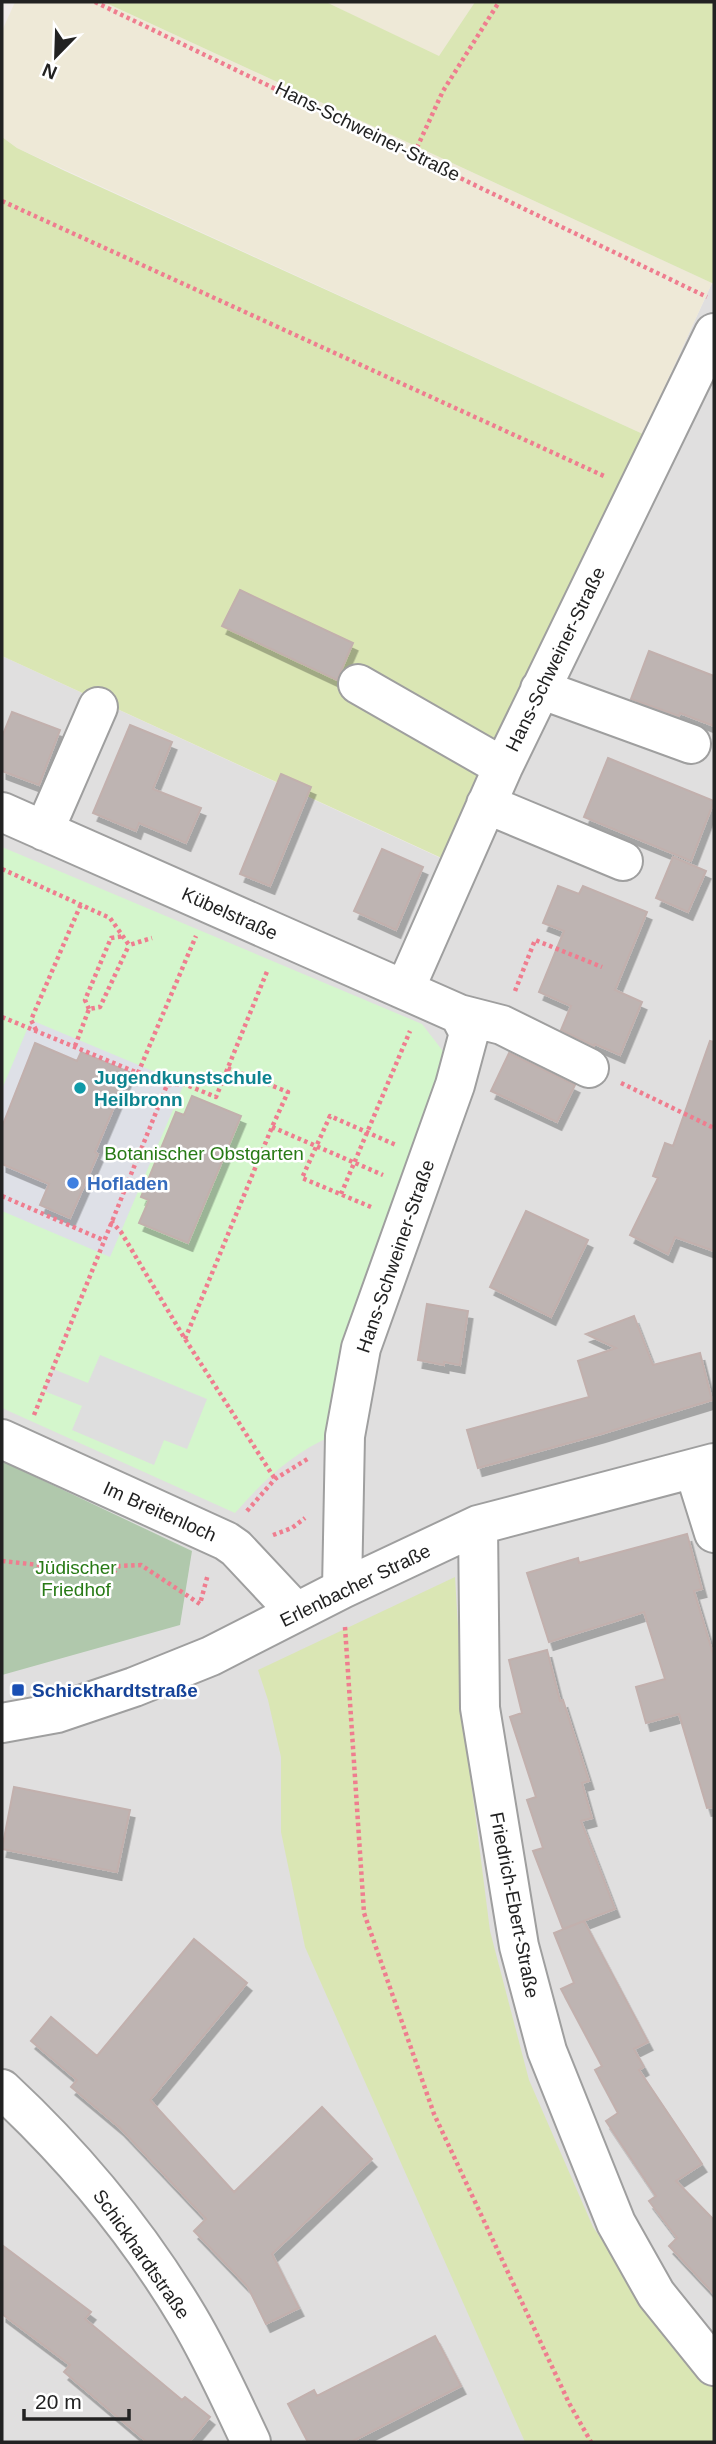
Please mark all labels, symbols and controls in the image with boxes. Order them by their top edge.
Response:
north arrow [21,21,91,91]
text: N [39,59,60,84]
street label: Hans-Schweiner-Straße [272,78,463,185]
street label: Hans-Schweiner-Straße [502,564,609,755]
street label: Kübelstraße [179,883,281,944]
place label: Jugendkunstschule Heilbronn [94,1067,272,1110]
marker: Jugendkunstschule Heilbronn [72,1080,88,1096]
park label: Botanischer Obstgarten [104,1143,304,1164]
street label: Hans-Schweiner-Straße [353,1157,438,1355]
place label: Hofladen [87,1173,168,1194]
marker: Hofladen [65,1175,81,1191]
street label: Im Breitenloch [100,1477,220,1546]
street label: Erlenbacher Straße [277,1540,434,1631]
park label: Jüdischer Friedhof [35,1557,117,1600]
place label: Schickhardtstraße [32,1680,198,1701]
marker: Schickhardtstraße [10,1682,26,1698]
street label: Friedrich-Ebert-Straße [486,1810,543,2000]
street label: Schickhardtstraße [89,2186,194,2323]
scale bar [24,2378,130,2422]
text: 20 m [35,2390,82,2413]

